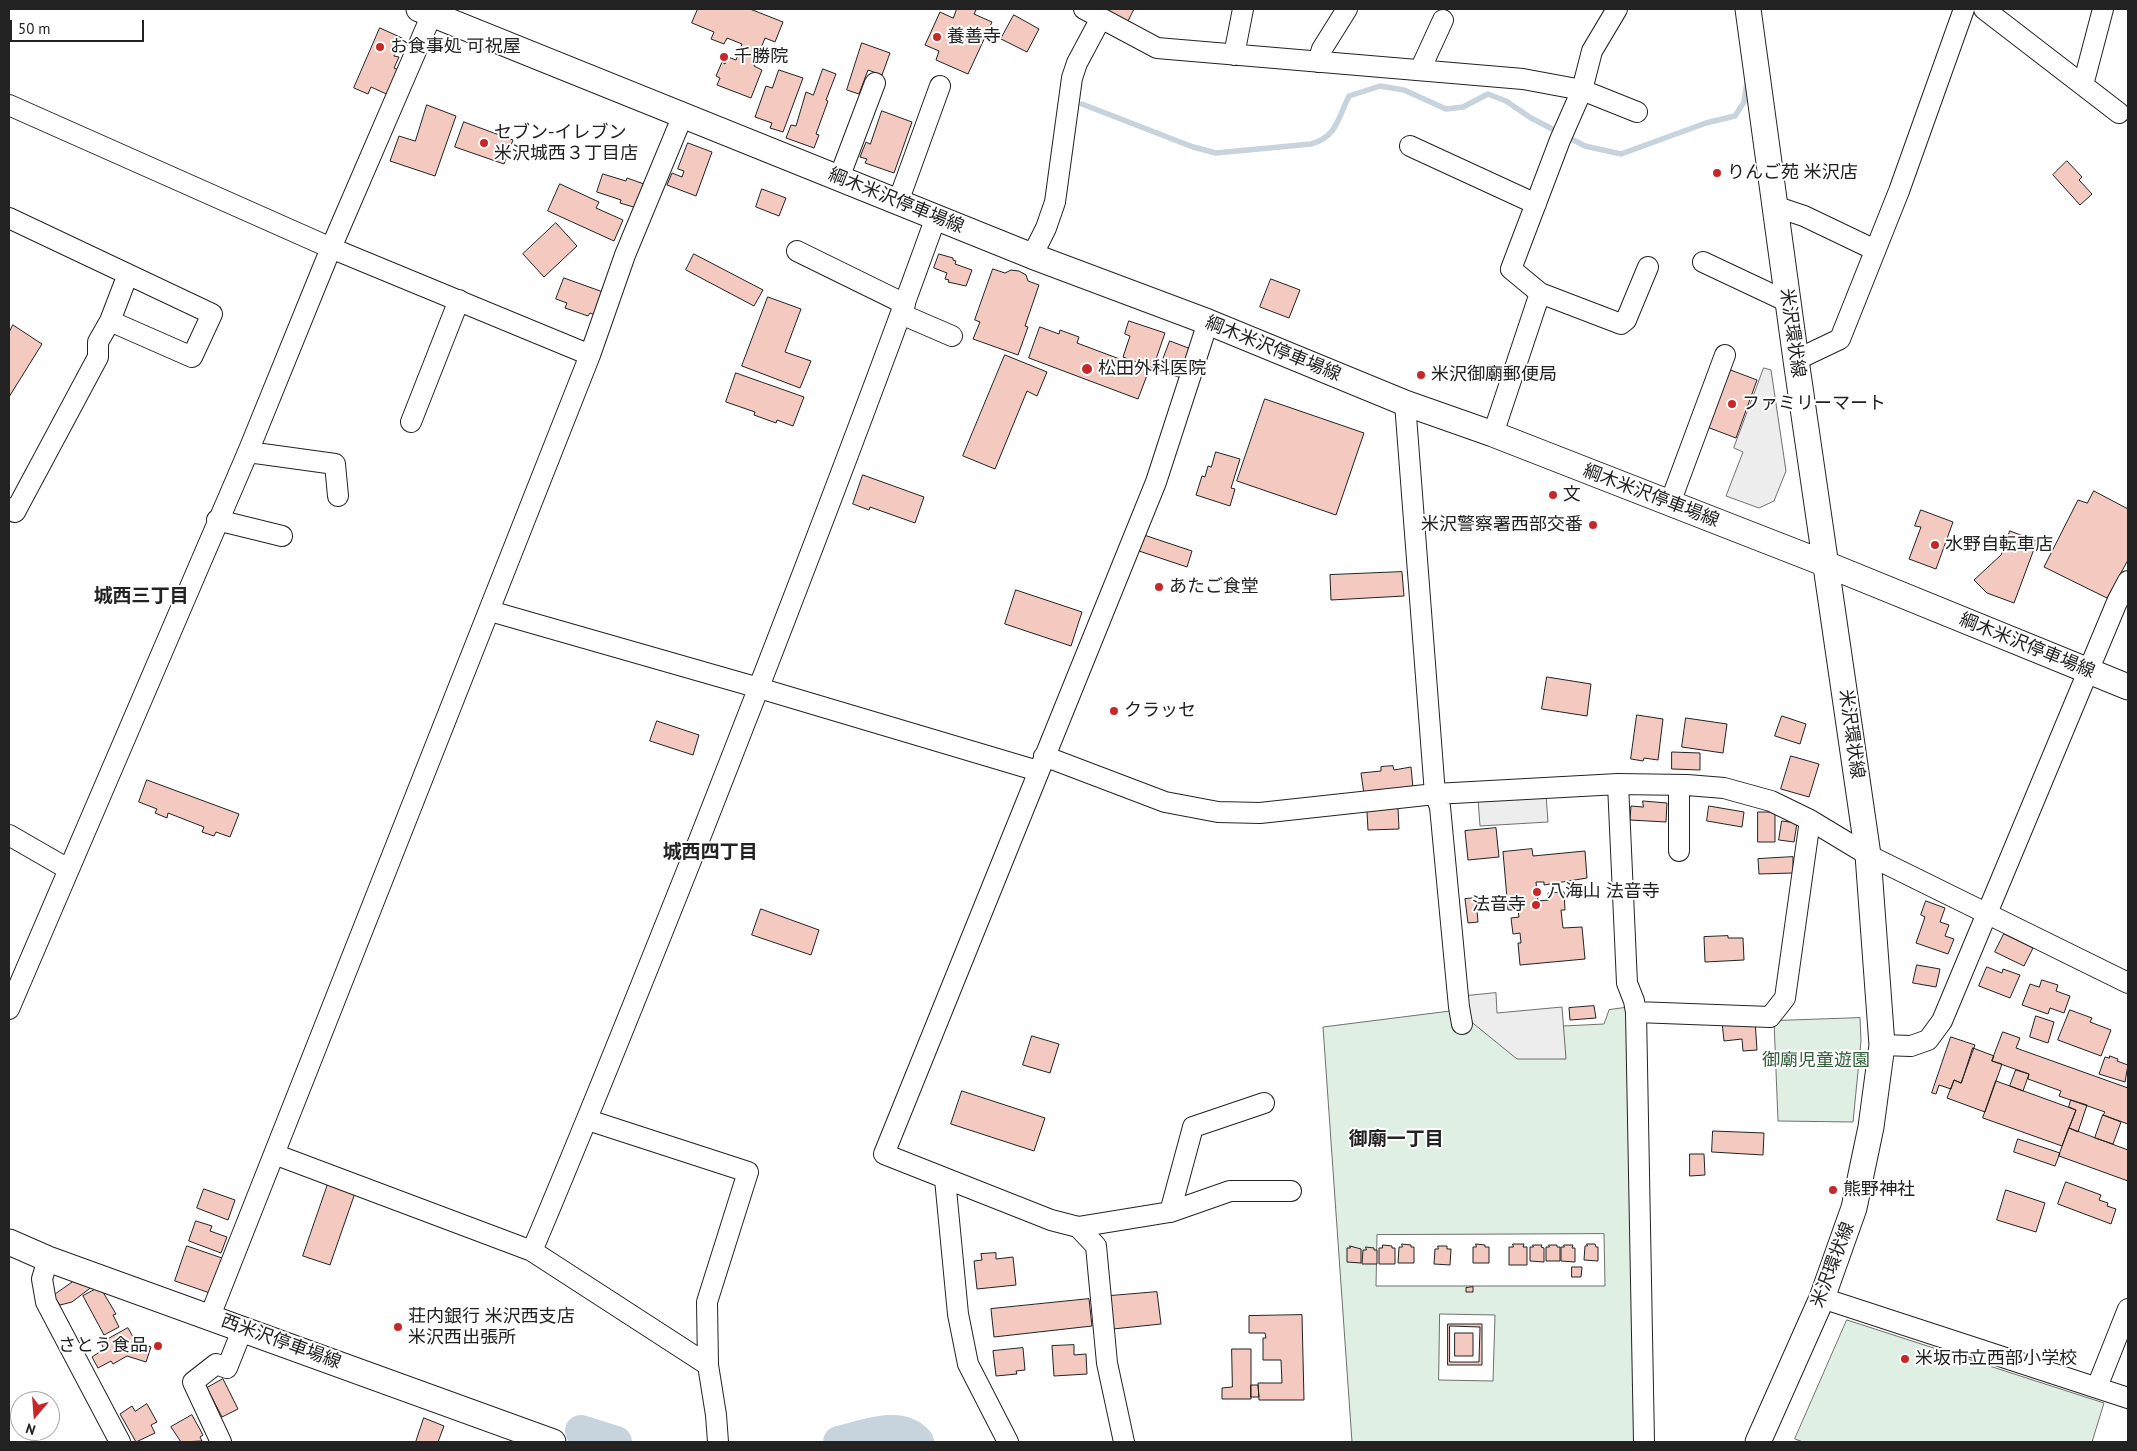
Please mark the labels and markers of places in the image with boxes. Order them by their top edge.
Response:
place label: 養善寺 [947,26,1001,48]
marker: 養善寺 [931,31,943,43]
place label: お食事処 可祝屋 [390,36,521,58]
marker: お食事処 可祝屋 [374,41,386,53]
place label: 千勝院 [734,46,788,68]
marker: 千勝院 [718,51,730,63]
place label: セブン-イレブン 米沢城西３丁目店 [494,122,638,164]
marker: セブン-イレブン 米沢城西３丁目店 [478,137,490,149]
place label: りんご苑 米沢店 [1727,162,1858,184]
marker: りんご苑 米沢店 [1711,167,1723,179]
place label: 松田外科医院 [1098,358,1206,380]
marker: 松田外科医院 [1080,362,1094,376]
place label: 米沢御廟郵便局 [1431,364,1557,386]
marker: 米沢御廟郵便局 [1415,369,1427,381]
place label: ファミリーマート [1742,393,1886,415]
marker: ファミリーマート [1726,398,1738,410]
place label: 文 [1563,484,1581,506]
marker: 文 [1547,489,1559,501]
place label: 米沢警察署西部交番 [1421,514,1583,536]
marker: 米沢警察署西部交番 [1587,519,1599,531]
place label: 水野自転車店 [1945,534,2053,556]
marker: 水野自転車店 [1929,539,1941,551]
place label: あたご食堂 [1169,576,1259,598]
marker: あたご食堂 [1153,581,1165,593]
place label: クラッセ [1124,700,1196,722]
marker: クラッセ [1108,705,1120,717]
place label: 八海山 法音寺 [1547,881,1660,903]
marker: 八海山 法音寺 [1531,886,1543,898]
place label: 法音寺 [1472,894,1526,916]
marker: 法音寺 [1530,899,1542,911]
place label: 熊野神社 [1843,1179,1915,1201]
marker: 熊野神社 [1827,1184,1839,1196]
place label: 荘内銀行 米沢西支店 米沢西出張所 [408,1306,575,1348]
marker: 荘内銀行 米沢西支店 米沢西出張所 [392,1321,404,1333]
place label: さとう食品 [58,1335,148,1357]
marker: さとう食品 [152,1340,164,1352]
place label: 米坂市立西部小学校 [1915,1348,2077,1370]
marker: 米坂市立西部小学校 [1899,1353,1911,1365]

